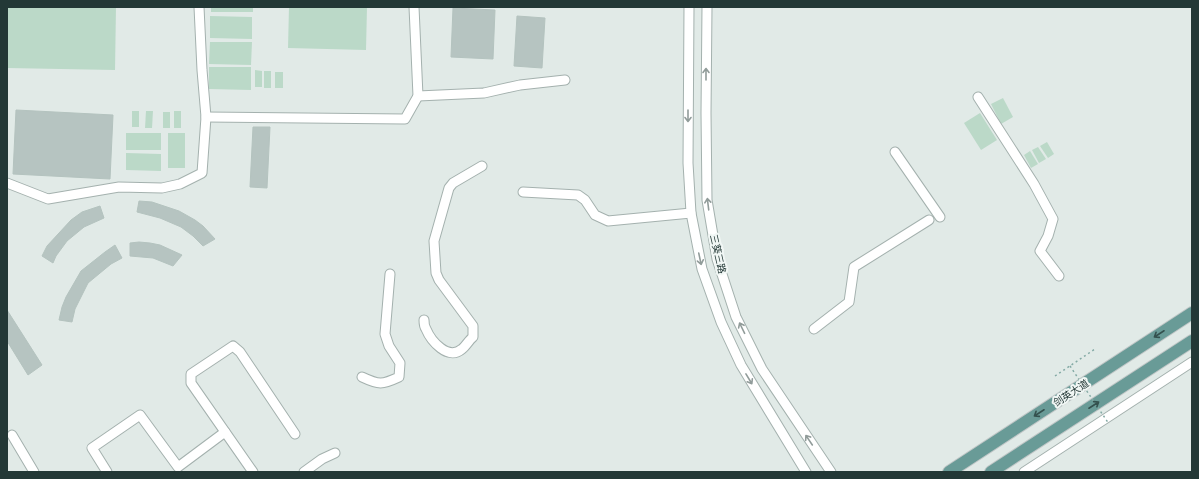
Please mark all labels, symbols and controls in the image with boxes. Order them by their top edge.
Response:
one-way arrow [702,68,710,81]
one-way arrow [684,109,692,122]
one-way arrow [704,198,712,211]
street label: 三葵三路 [707,233,729,275]
one-way arrow [696,252,704,265]
one-way arrow [738,323,745,335]
one-way arrow [1154,330,1165,339]
one-way arrow [746,373,754,385]
street label: 剑英大道 [1051,377,1091,409]
one-way arrow [1089,401,1100,409]
one-way arrow [1034,409,1045,417]
one-way arrow [805,435,813,446]

